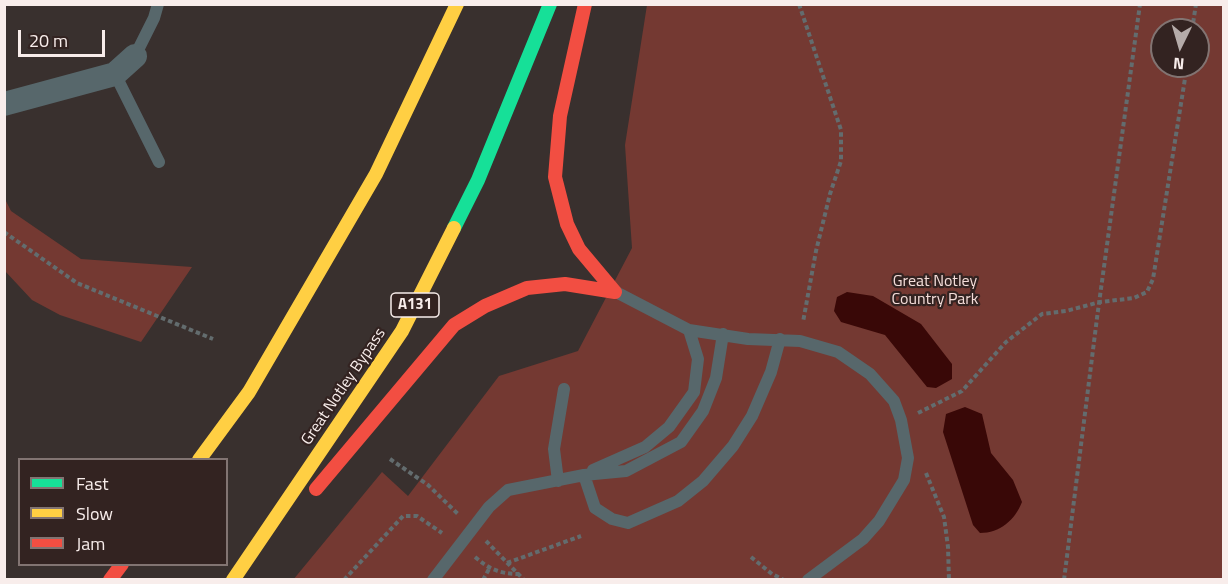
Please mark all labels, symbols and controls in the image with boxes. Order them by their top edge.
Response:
scale bar [21,18,108,56]
north arrow [1150,18,1210,78]
text: 20 m [29,27,68,54]
text: N [1172,52,1185,76]
park label: Great Notley Country Park [891,272,979,310]
road number: A131 [391,293,439,317]
street label: Great Notley Bypass [298,325,390,449]
legend [18,458,228,566]
text: Fast [76,470,109,497]
text: Slow [76,500,113,527]
text: Jam [76,530,105,557]

